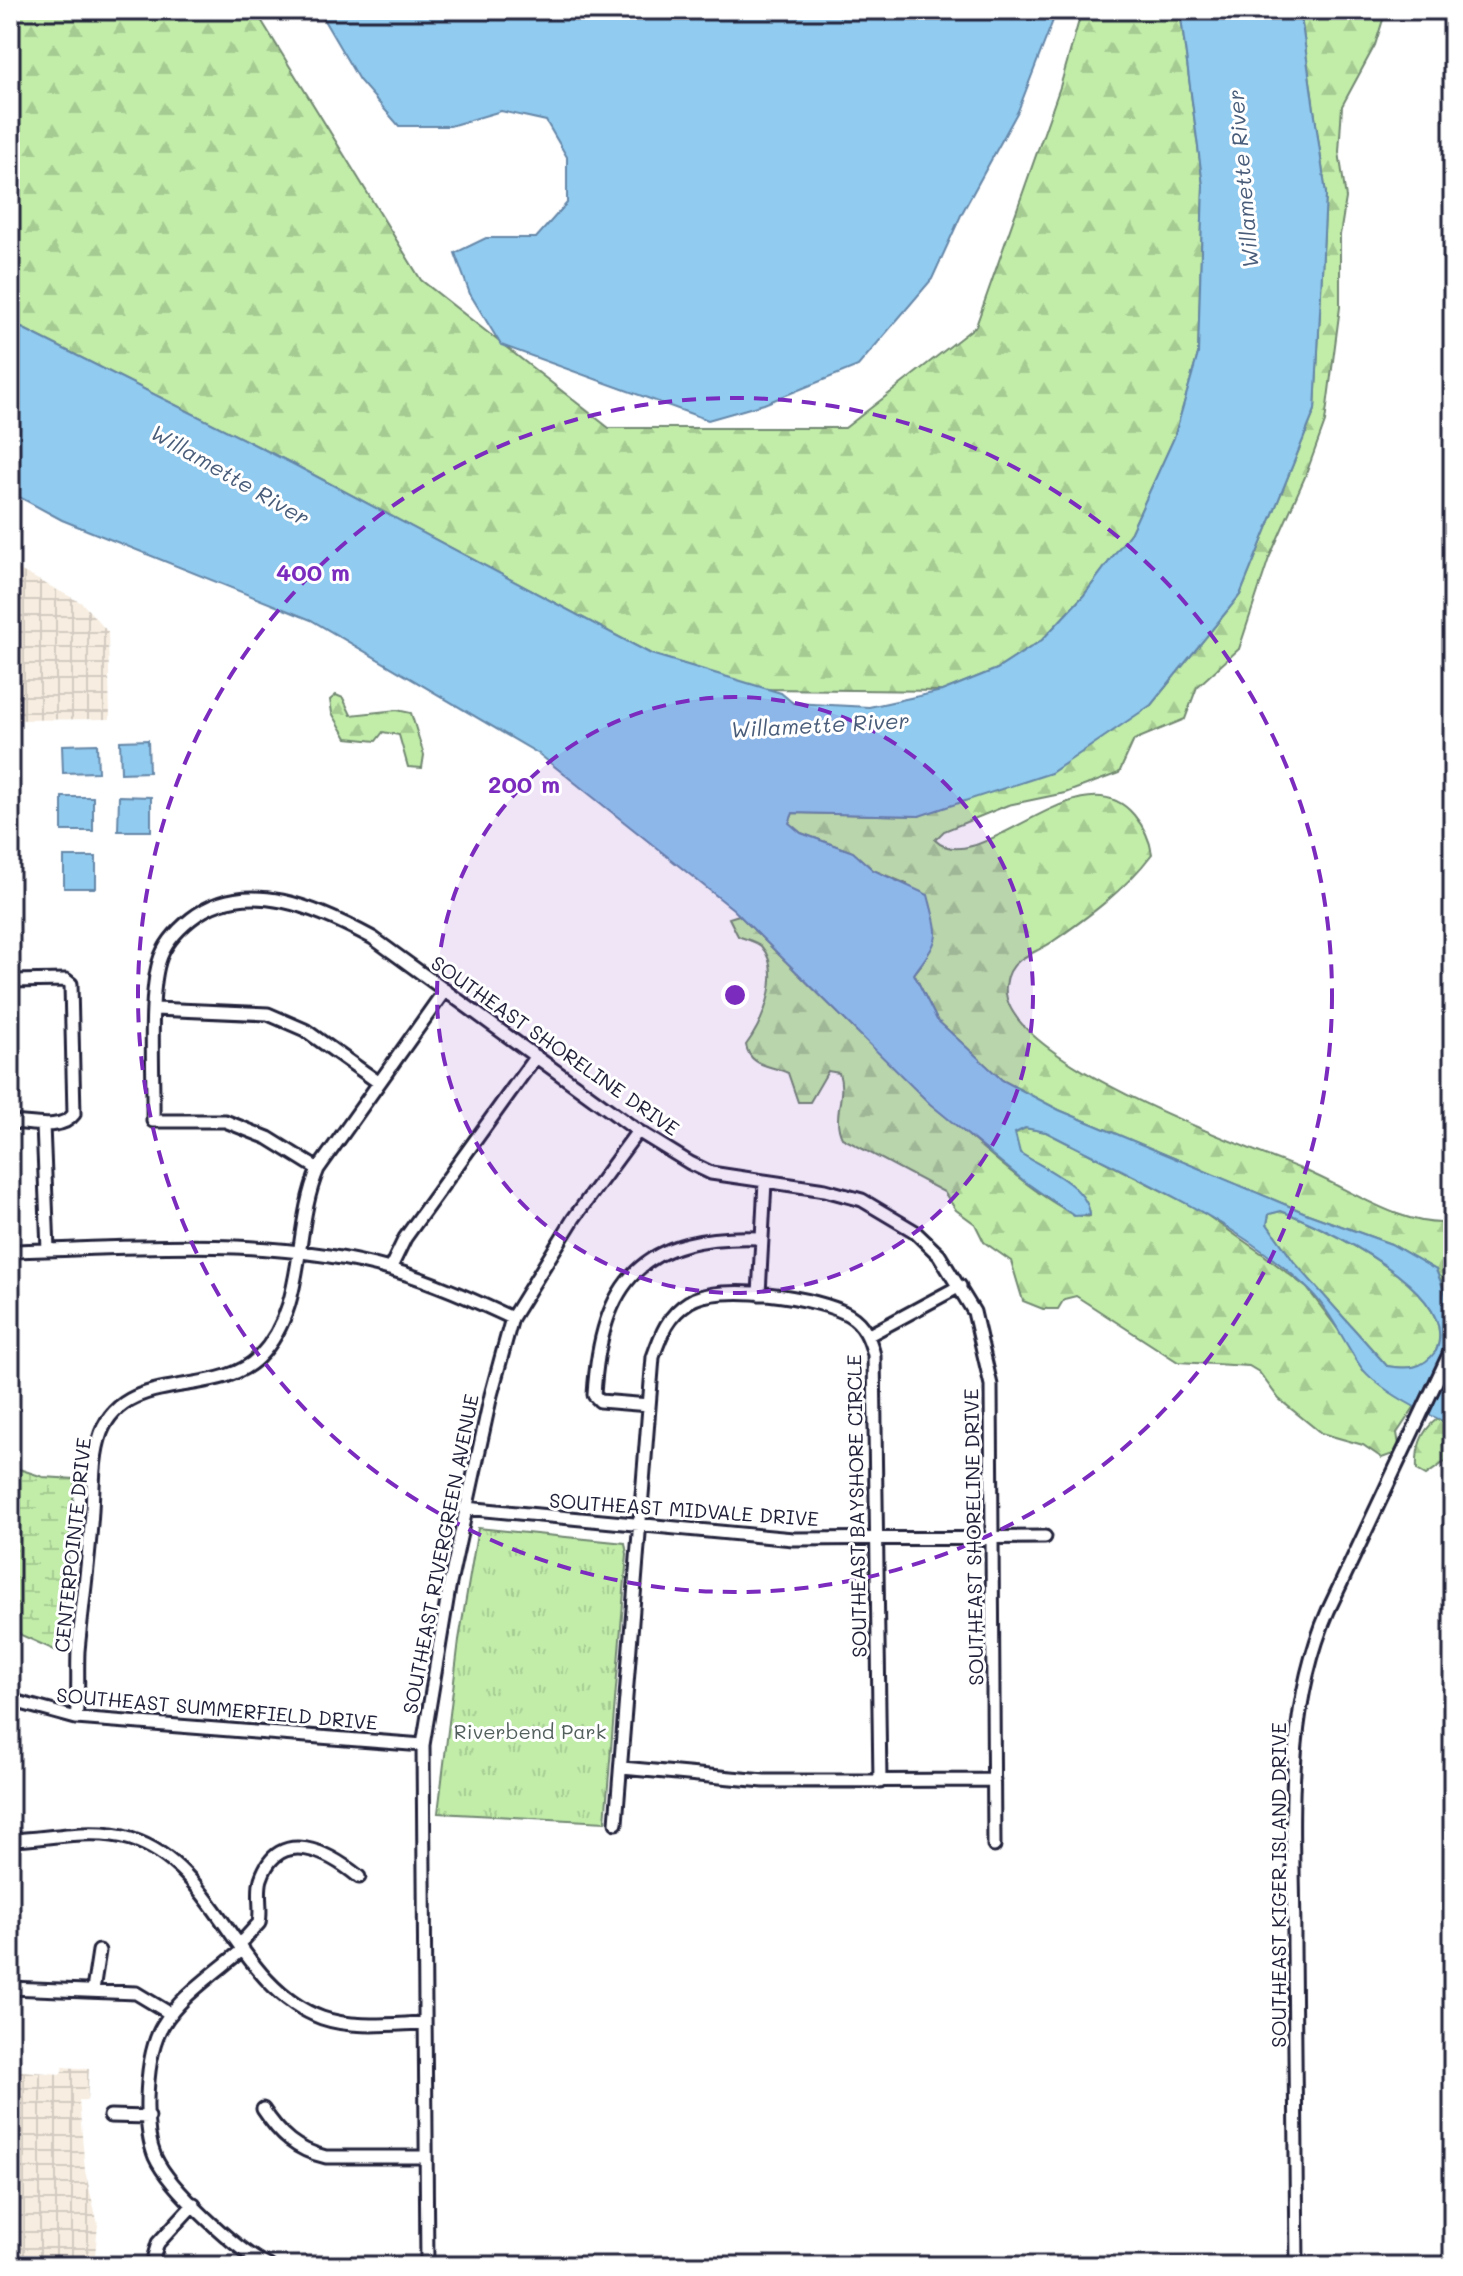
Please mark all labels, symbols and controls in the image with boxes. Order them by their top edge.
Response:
water label: Willamette River [1220,89,1265,270]
water label: Willamette River [145,417,315,532]
text: 400 m [276,556,350,587]
water label: Willamette River [730,705,910,744]
text: 200 m [488,768,560,799]
street label: SOUTHEAST SHORELINE DRIVE [426,949,685,1141]
centre of rings [721,981,749,1009]
street label: SOUTHEAST BAYSHORE CIRCLE [840,1354,872,1658]
street label: SOUTHEAST SHORELINE DRIVE [957,1388,989,1686]
street label: SOUTHEAST RIVERGREEN AVENUE [396,1392,484,1716]
street label: CENTERPOINTE DRIVE [48,1436,96,1654]
street label: SOUTHEAST MIDVALE DRIVE [548,1487,820,1531]
street label: SOUTHEAST SUMMERFIELD DRIVE [55,1681,379,1735]
park label: Riverbend Park [454,1718,606,1744]
street label: SOUTHEAST KIGER ISLAND DRIVE [1265,1722,1291,2048]

